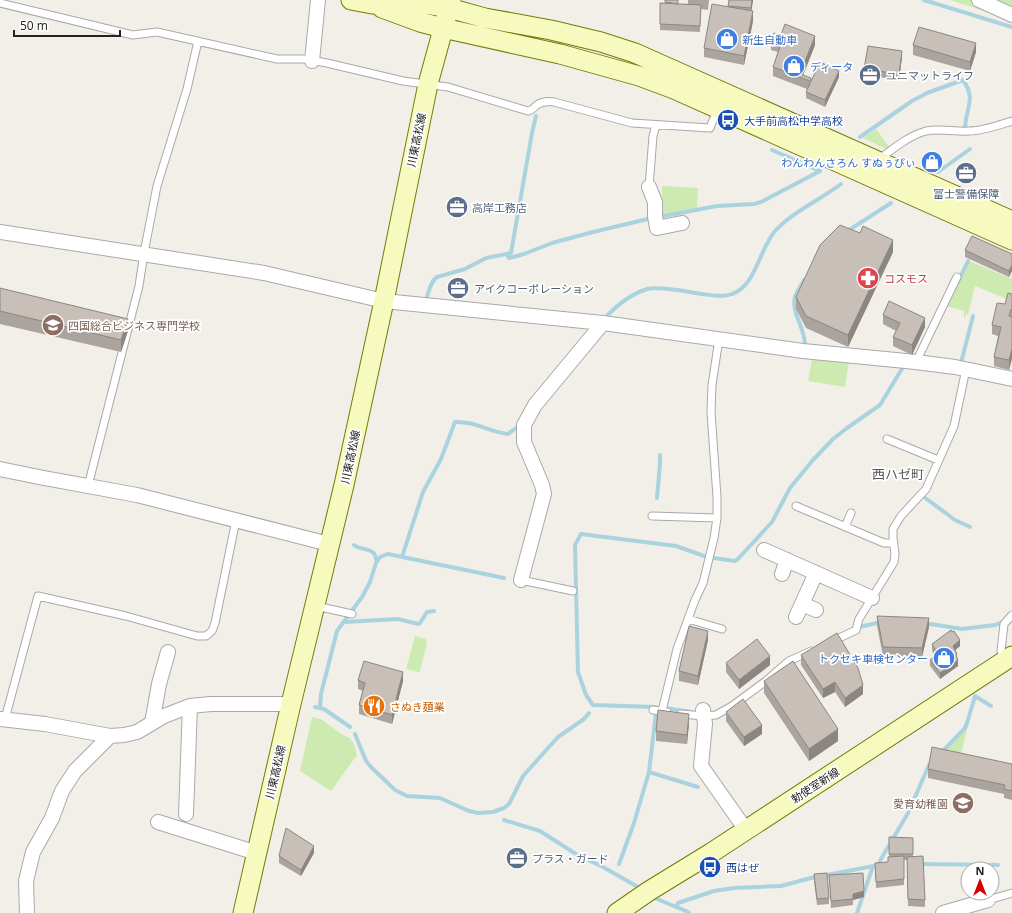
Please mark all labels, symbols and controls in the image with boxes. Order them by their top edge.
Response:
scale bar [14,12,120,38]
text: 50 m [20,17,48,34]
shop icon: 新生自動車 [714,26,740,52]
place label: 新生自動車 [742,32,797,47]
shop icon: ディータ [781,53,807,79]
place label: ディータ [810,59,853,74]
office icon: ユニマットライフ [857,62,883,88]
place label: ユニマットライフ [886,68,974,83]
bus stop icon: 大手前高松中学高校 [715,107,741,133]
street label: 川東高松線 [403,112,429,168]
place label: 大手前高松中学高校 [744,113,843,128]
shop icon: わんわんさろん すぬぅぴぃ [919,149,945,175]
place label: わんわんさろん すぬぅぴぃ [781,155,916,170]
office icon: 富士警備保障 [953,160,979,186]
place label: 富士警備保障 [933,186,999,201]
office icon: 高岸工務店 [444,194,470,220]
place label: 高岸工務店 [472,200,527,215]
pharmacy icon: コスモス [855,265,881,291]
place label: コスモス [884,271,928,286]
office icon: アイクコーポレーション [445,275,471,301]
place label: アイクコーポレーション [474,281,594,296]
school or university icon: 四国総合ビジネス専門学校 [40,312,66,338]
place label: 四国総合ビジネス専門学校 [68,318,200,333]
street label: 川東高松線 [337,429,363,485]
district label: 西ハゼ町 [872,465,924,483]
shop icon: トクセキ車検センター [931,645,957,671]
place label: トクセキ車検センター [818,651,928,666]
restaurant icon: さぬき麺業 [361,693,387,719]
place label: さぬき麺業 [390,699,445,714]
street label: 川東高松線 [262,744,288,800]
street label: 勅使室新線 [788,764,842,806]
school or university icon: 愛育幼稚園 [950,790,976,816]
place label: 愛育幼稚園 [893,796,948,811]
office icon: プラス・ガード [504,845,530,871]
place label: プラス・ガード [532,851,609,866]
bus stop icon: 西はぜ [697,854,723,880]
place label: 西はぜ [726,860,759,875]
north arrow [960,861,1000,901]
text: N [976,863,984,878]

